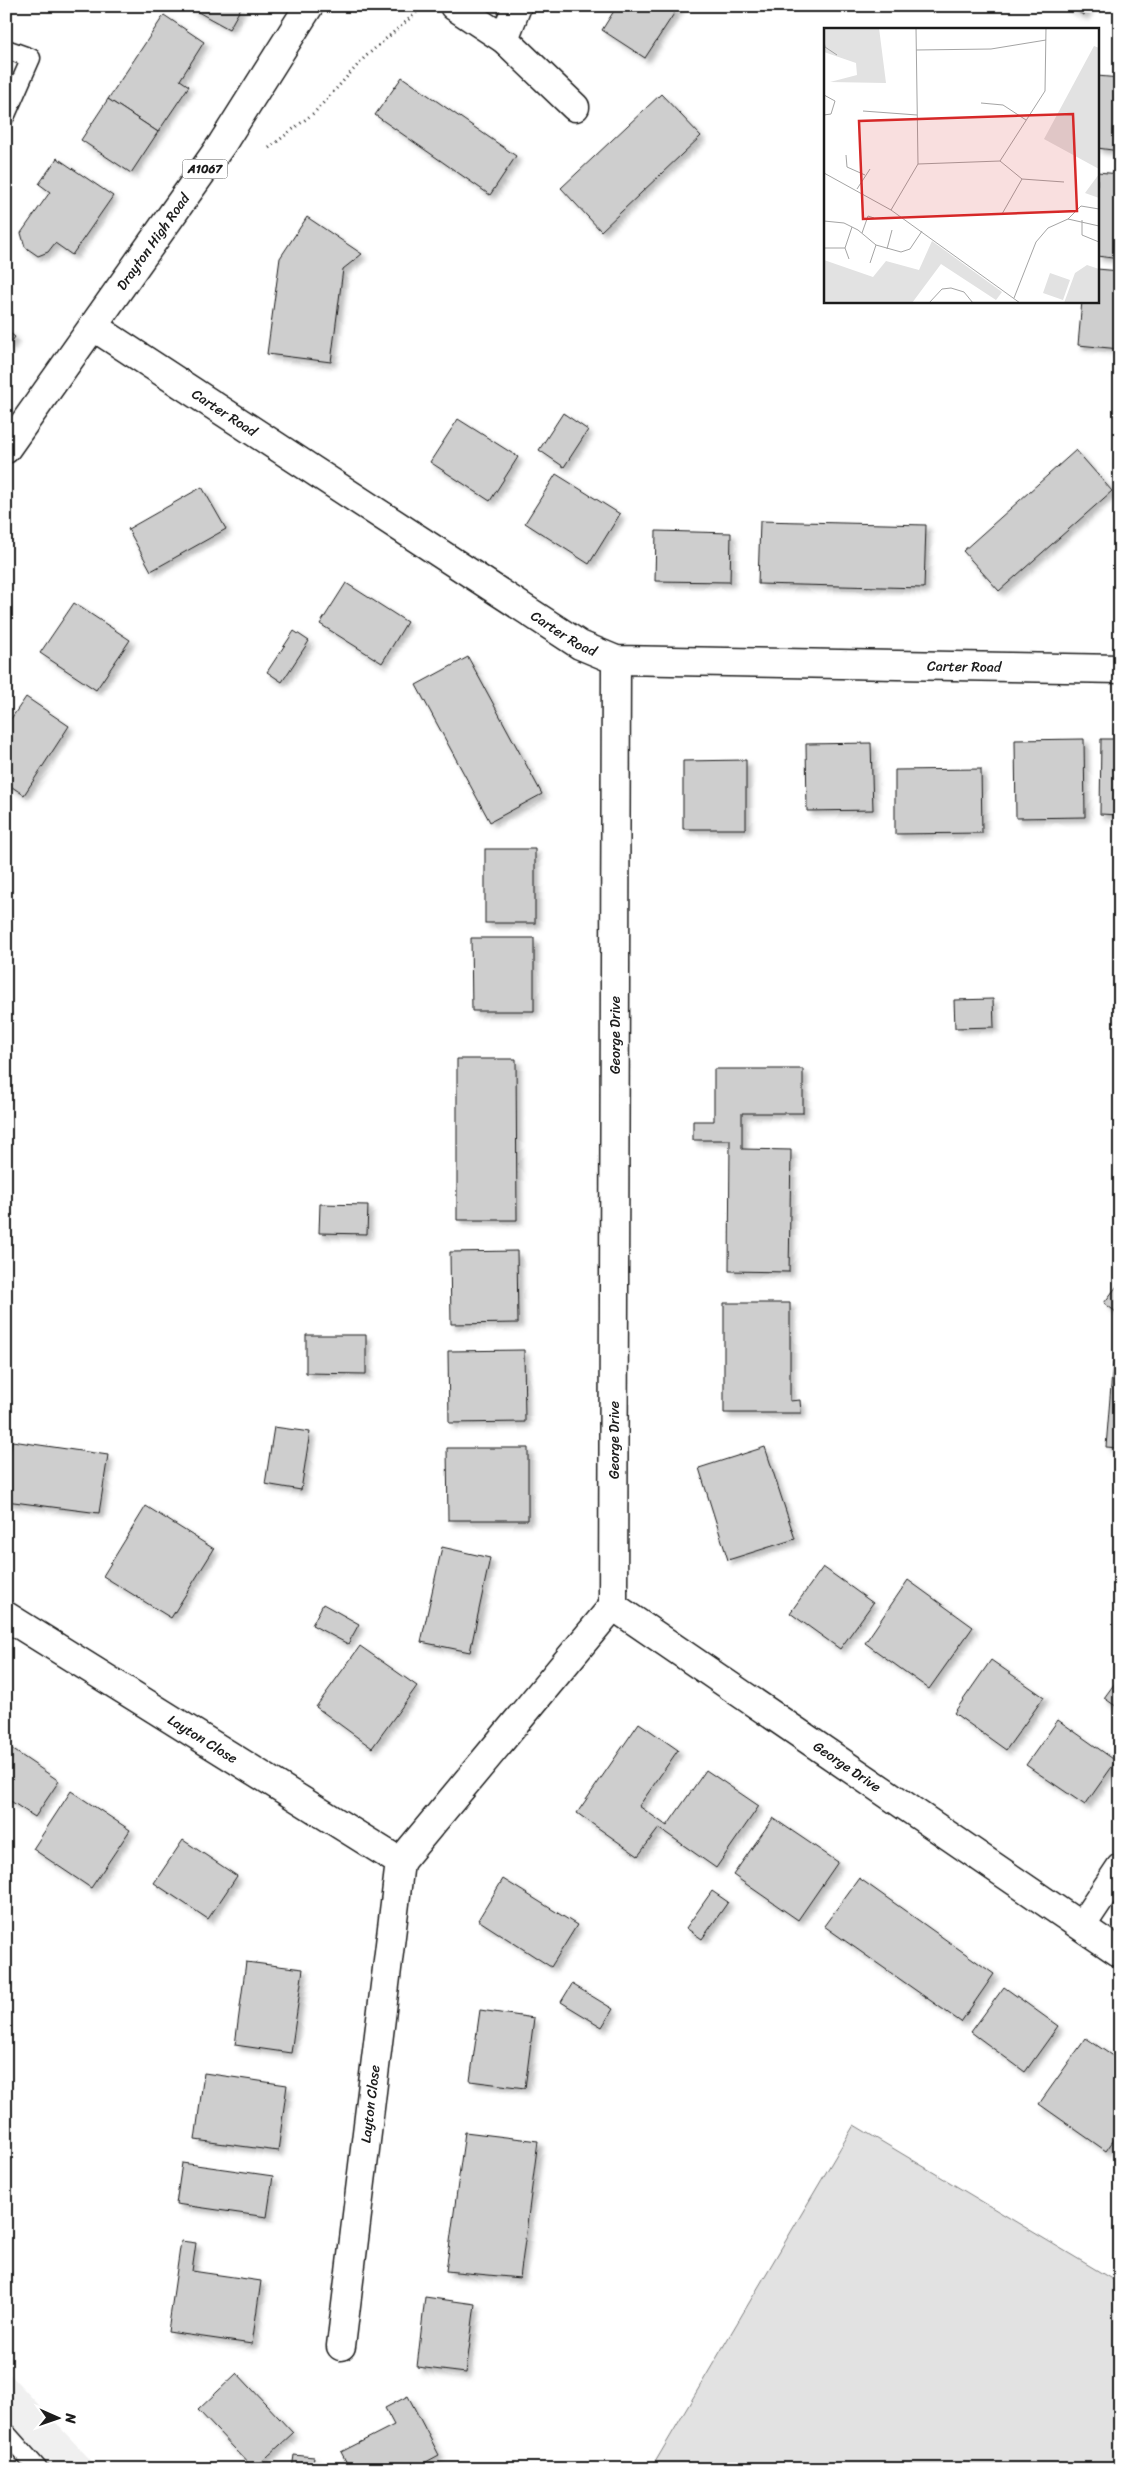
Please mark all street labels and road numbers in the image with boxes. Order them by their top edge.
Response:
road number: A1067 [182,160,228,178]
street label: Drayton High Road [110,187,197,296]
street label: Carter Road [186,382,263,444]
street label: Carter Road [525,604,602,664]
street label: Carter Road [927,654,1003,680]
street label: George Drive [603,996,628,1074]
street label: George Drive [602,1401,627,1479]
street label: Layton Close [163,1708,242,1771]
street label: George Drive [808,1734,886,1799]
street label: Layton Close [353,2064,388,2145]

